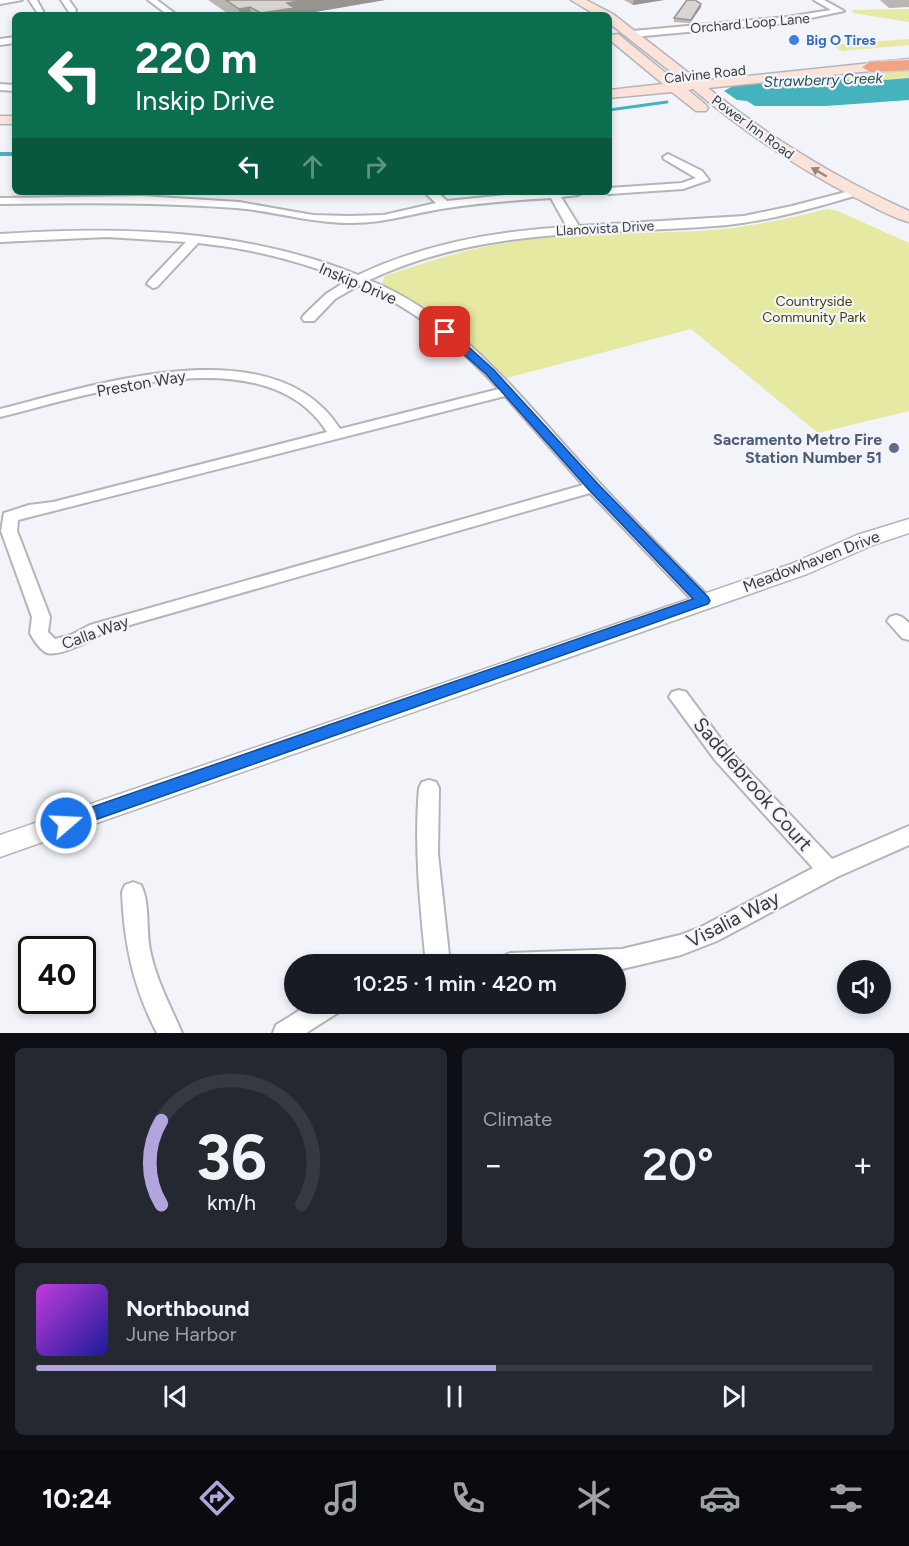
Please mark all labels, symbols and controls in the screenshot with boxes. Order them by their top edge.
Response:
street label: Orchard Loop Lane [690,10,811,37]
place label: Big O Tires [806,32,876,49]
text: 220 m [135,33,257,84]
marker: Big O Tires [787,33,801,47]
icon: left [36,36,114,114]
street label: Calvine Road [663,62,747,87]
water label: Strawberry Creek [763,69,884,91]
text: Inskip Drive [135,84,274,117]
street label: Power Inn Road [708,92,797,163]
icon: left [233,150,266,183]
icon: ahead [296,150,329,183]
icon: right [359,150,392,183]
one-way arrow [810,167,827,177]
street label: Llanovista Drive [555,217,655,240]
street label: Inskip Drive [316,259,400,308]
park label: Countryside Community Park [762,293,866,326]
pin [419,306,470,357]
icon: arrive [428,315,461,348]
street label: Preston Way [95,366,188,401]
place label: Sacramento Metro Fire Station Number 51 [713,430,882,467]
marker: Sacramento Metro Fire Station Number 51 [887,441,901,455]
street label: Meadowhaven Drive [740,526,883,596]
street label: Calla Way [59,611,132,653]
street label: Saddlebrook Court [688,712,818,856]
position arrow [34,791,98,855]
street label: Visalia Way [682,885,784,953]
speed limit sign: 40 [18,936,96,1014]
map controls [837,960,891,1014]
button: sound [837,960,891,1014]
text: 10:25 · 1 min · 420 m [353,970,557,997]
text: Climate [483,1107,552,1131]
text: 36 [196,1120,266,1195]
text: 20° [642,1137,714,1191]
text: − [483,1145,504,1184]
text: + [852,1145,873,1184]
text: km/h [207,1190,255,1215]
text: Northbound [126,1295,250,1322]
text: June Harbor [126,1322,237,1346]
icon: previous [159,1380,192,1413]
icon: pause [438,1380,471,1413]
icon: next [717,1380,750,1413]
icon: directions [196,1477,238,1519]
icon: music [321,1477,363,1519]
icon: phone [447,1477,489,1519]
icon: climate [573,1477,615,1519]
icon: car [699,1477,741,1519]
icon: filters [825,1477,867,1519]
text: 10:24 [42,1482,112,1515]

